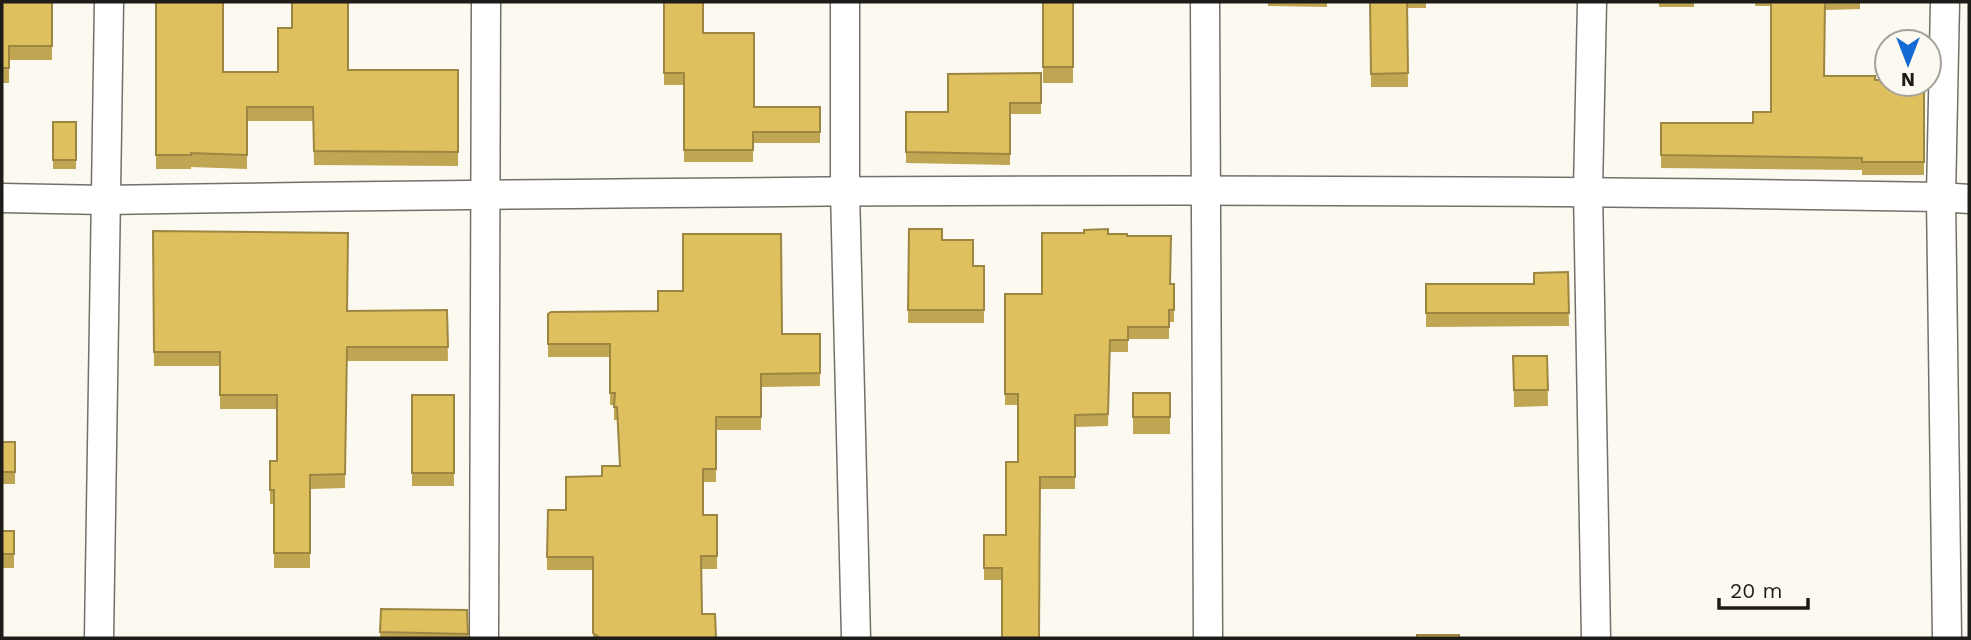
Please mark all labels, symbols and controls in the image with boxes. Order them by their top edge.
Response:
north arrow [1873,28,1943,98]
text: N [1901,68,1915,91]
scale bar [1719,566,1808,610]
text: 20 m [1730,578,1782,603]

